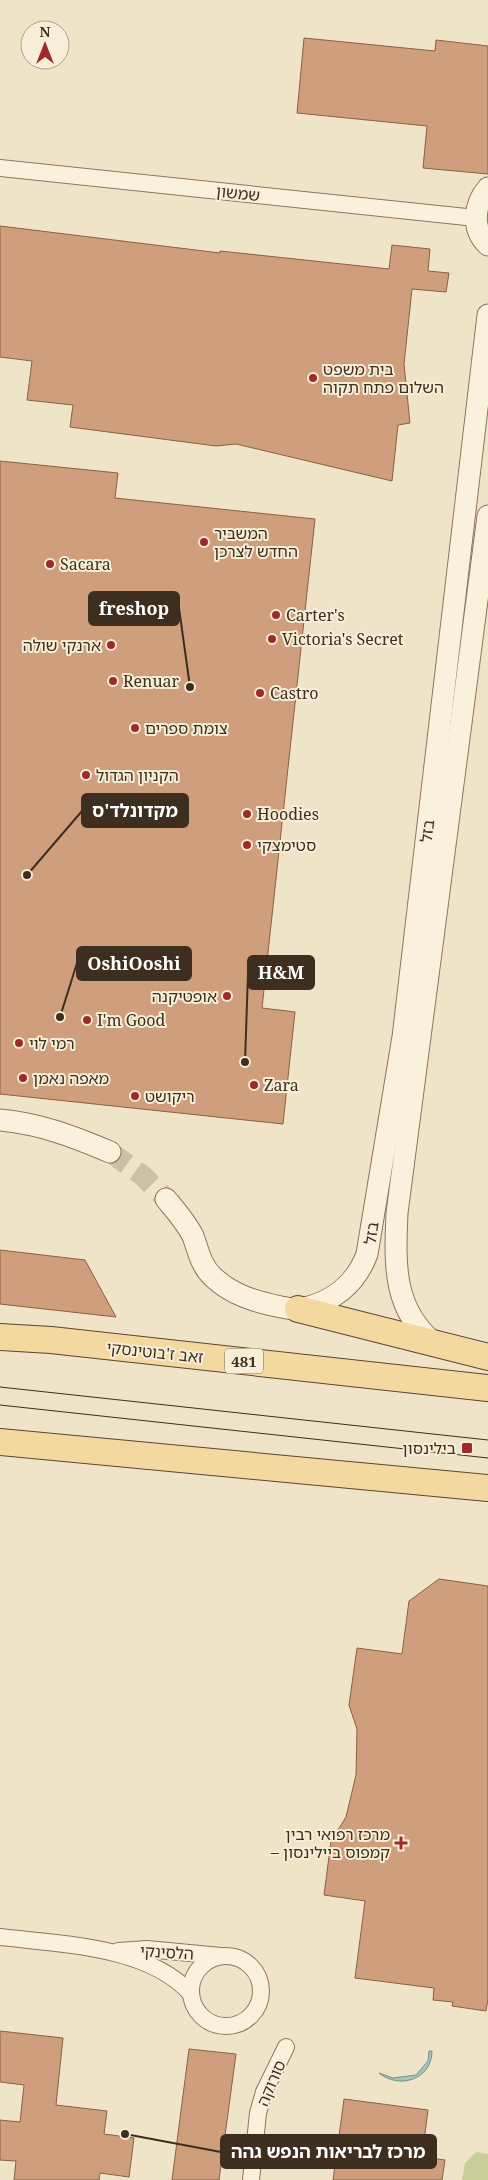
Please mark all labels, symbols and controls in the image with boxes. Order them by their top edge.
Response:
north arrow [20,20,70,70]
text: N [39,22,51,41]
street label: שמשון [215,180,261,206]
place label: בית משפט השלום פתח תקוה [323,358,444,398]
marker: בית משפט השלום פתח תקוה [307,372,319,384]
place label: המשביר החדש לצרכן [214,522,298,562]
marker: המשביר החדש לצרכן [198,536,210,548]
place label: Sacara [60,553,111,575]
marker: Sacara [44,558,56,570]
callout: freshop [89,592,179,625]
text: freshop [99,596,169,620]
place label: Carter's [286,604,345,626]
marker: Carter's [270,609,282,621]
place label: Victoria's Secret [282,628,404,650]
marker: Victoria's Secret [266,633,278,645]
place label: ארנקי שולה [23,634,101,656]
marker: ארנקי שולה [105,639,117,651]
place label: Renuar [123,670,180,692]
marker: Renuar [107,675,119,687]
place label: Castro [270,682,318,704]
marker: Castro [254,687,266,699]
place label: צומת ספרים [145,717,228,739]
marker: צומת ספרים [129,722,141,734]
place label: הקניון הגדול [96,764,179,786]
marker: הקניון הגדול [80,769,92,781]
callout: מקדונלד'ס [82,794,188,827]
text: מקדונלד'ס [92,798,178,822]
place label: Hoodies [257,803,319,825]
marker: Hoodies [241,808,253,820]
street label: בזל [415,818,439,844]
place label: סטימצקי [257,834,316,856]
marker: סטימצקי [241,839,253,851]
callout: OshiOoshi [77,947,191,980]
text: OshiOoshi [87,951,181,975]
callout: H&M [248,956,314,989]
text: H&M [258,960,304,984]
place label: אופטיקנה [152,985,217,1007]
marker: אופטיקנה [221,990,233,1002]
place label: I'm Good [97,1009,166,1031]
marker: I'm Good [81,1014,93,1026]
place label: רמי לוי [29,1032,75,1054]
marker: רמי לוי [13,1037,25,1049]
place label: מאפה נאמן [33,1067,109,1089]
marker: מאפה נאמן [17,1072,29,1084]
place label: Zara [264,1074,299,1096]
marker: Zara [248,1079,260,1091]
place label: ריקושט [145,1085,195,1107]
marker: ריקושט [129,1090,141,1102]
street label: בזל [358,1220,384,1246]
street label: זאב ז'בוטינסקי [106,1336,204,1368]
road number: 481 [225,1348,263,1374]
place label: בילינסון [403,1437,456,1459]
marker: בילינסון [460,1441,474,1455]
place label: מרכז רפואי רבין – קמפוס ביילינסון [270,1823,390,1863]
marker: מרכז רפואי רבין – קמפוס ביילינסון [394,1836,408,1850]
street label: הלסינקי [140,1940,194,1964]
street label: סורוקה [251,2057,291,2109]
callout: מרכז לבריאות הנפש גהה [221,2135,436,2168]
text: מרכז לבריאות הנפש גהה [231,2139,426,2163]

